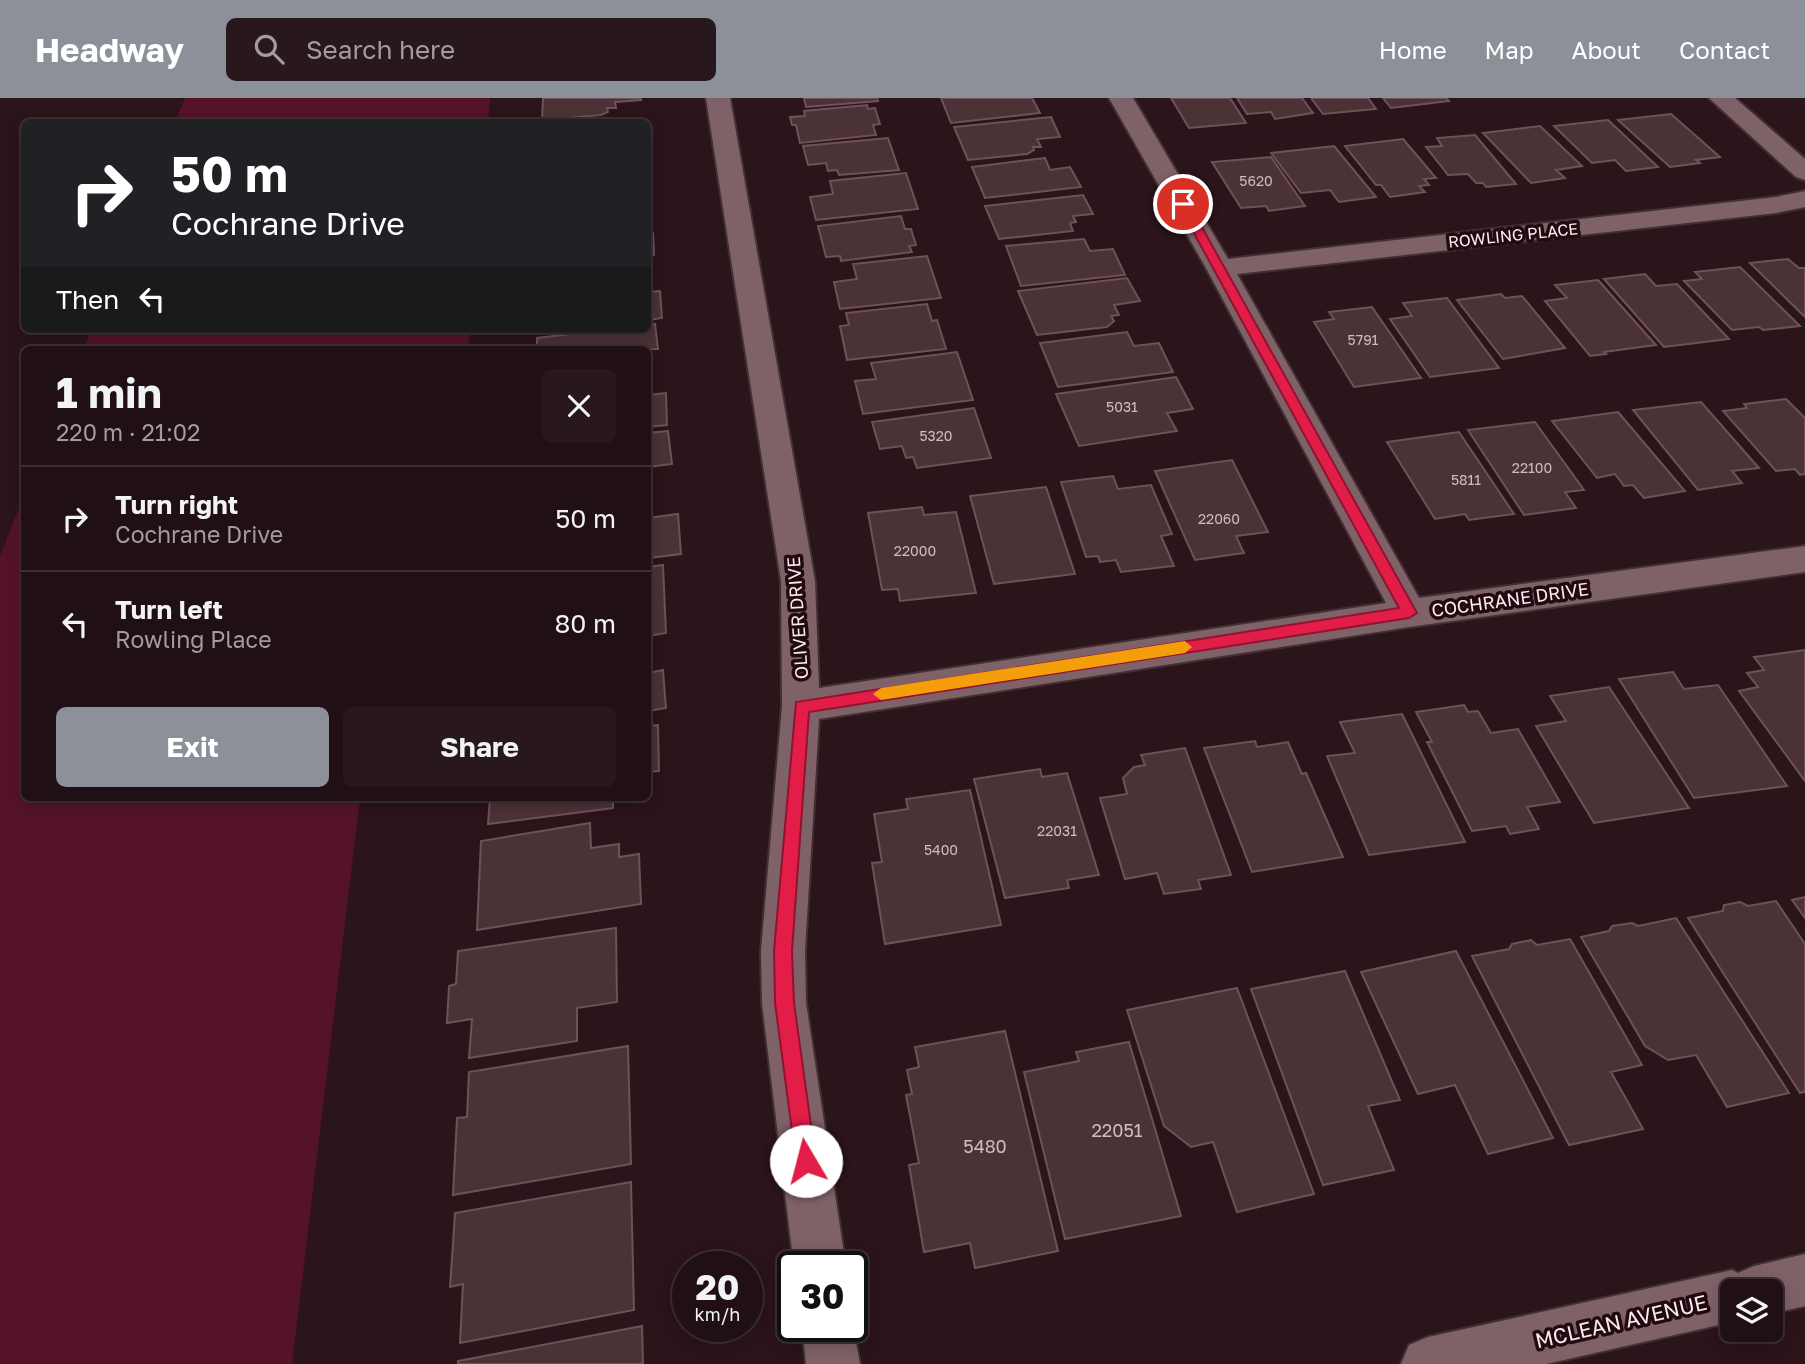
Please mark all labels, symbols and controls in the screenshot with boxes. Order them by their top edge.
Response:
search box [226,18,716,81]
text: Headway [35,30,184,69]
icon: search [250,30,288,68]
text: Search here [306,34,455,65]
text: Home [1379,35,1447,64]
text: Map [1485,35,1534,64]
text: About [1572,35,1641,64]
text: Contact [1679,35,1770,64]
text: 50 m [171,144,288,203]
icon: right [56,147,147,238]
house number: 5620 [1239,172,1273,189]
pin [1153,174,1213,234]
icon: arrive [1164,185,1202,223]
text: Cochrane Drive [171,204,405,242]
street label: ROWLING PLACE [1447,218,1579,252]
icon: left [133,280,171,318]
text: Then [56,284,119,315]
house number: 5791 [1348,331,1379,348]
text: 1 min [56,367,162,417]
button: close [542,369,616,443]
house number: 5031 [1106,398,1138,415]
text: 220 m · 21:02 [56,418,200,446]
house number: 5320 [919,427,953,444]
house number: 22100 [1512,459,1552,476]
house number: 5811 [1451,471,1481,488]
text: Turn right [115,489,238,520]
icon: right [56,500,94,538]
text: 50 m [555,503,616,534]
house number: 22060 [1198,510,1240,527]
text: Cochrane Drive [115,520,283,548]
house number: 22000 [894,542,936,559]
street label: OLIVER DRIVE [782,556,812,680]
street label: COCHRANE DRIVE [1430,577,1590,621]
text: Turn left [115,594,223,625]
icon: left [56,605,94,643]
text: 80 m [555,608,616,639]
text: Rowling Place [115,625,271,653]
button: Exit [56,707,329,787]
button: Share [343,707,616,787]
house number: 22031 [1037,822,1077,839]
house number: 5400 [924,841,958,858]
house number: 22051 [1091,1119,1143,1141]
position arrow [769,1124,843,1198]
house number: 5480 [963,1135,1007,1157]
speed limit sign: 30 [777,1251,868,1342]
text: 20 [695,1266,740,1308]
map controls [1720,1279,1783,1342]
button: layers [1720,1279,1783,1342]
street label: MCLEAN AVENUE [1533,1289,1709,1353]
text: km/h [695,1303,740,1325]

